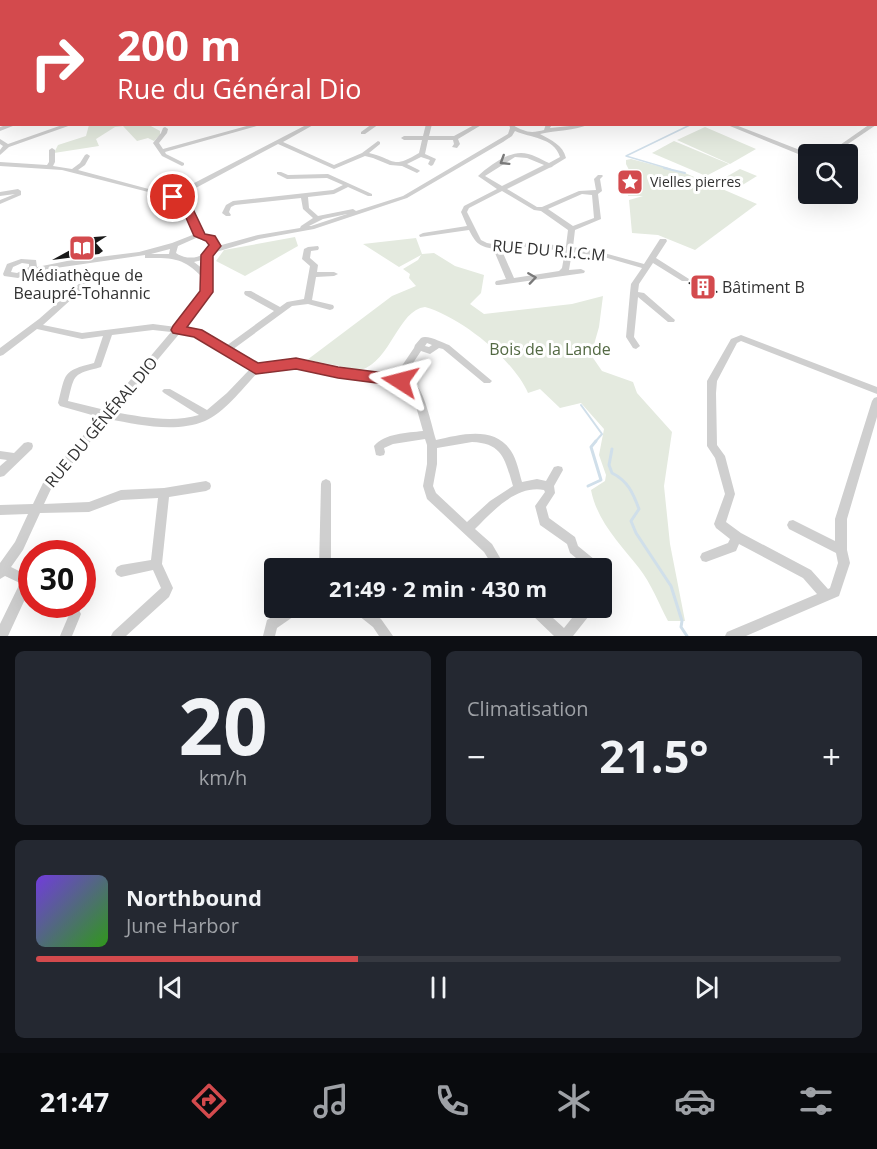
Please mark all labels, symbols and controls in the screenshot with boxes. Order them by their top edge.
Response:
text: 200 m [117,16,241,73]
icon: right [18,24,96,102]
text: Rue du Général Dio [117,70,362,107]
map controls [798,144,858,204]
button: search [798,144,858,204]
one-way arrow [500,154,510,166]
place icon: Vielles pierres [615,167,645,197]
pin [147,171,198,222]
place label: Vielles pierres [650,172,741,191]
icon: arrive [156,180,189,213]
library icon: Médiathèque de Beaupré-Tohannic [67,233,97,263]
street label: RUE DU R.I.C.M [492,234,606,266]
place label: Médiathèque de Beaupré-Tohannic [14,264,151,304]
one-way arrow [527,272,537,284]
building icon: Bâtiment B [688,272,718,302]
place label: Bâtiment B [722,276,805,298]
park label: Bois de la Lande [489,338,611,360]
position arrow [368,349,432,413]
street label: RUE DU GÉNÉRAL DIO [40,352,162,492]
speed limit sign: 30 [18,540,96,618]
text: 21:49 · 2 min · 430 m [329,573,547,603]
text: 20 [178,672,268,778]
text: Climatisation [467,695,589,722]
text: 21.5° [599,725,709,786]
text: − [467,734,486,779]
text: + [822,734,841,779]
text: km/h [199,764,247,791]
text: Northbound [126,882,262,912]
text: June Harbor [126,912,239,939]
icon: previous [154,971,187,1004]
icon: pause [422,971,455,1004]
icon: next [690,971,723,1004]
icon: directions [188,1080,230,1122]
icon: music [310,1080,352,1122]
icon: phone [431,1080,473,1122]
icon: climate [553,1080,595,1122]
icon: car [674,1080,716,1122]
icon: filters [795,1080,837,1122]
text: 21:47 [40,1083,109,1120]

